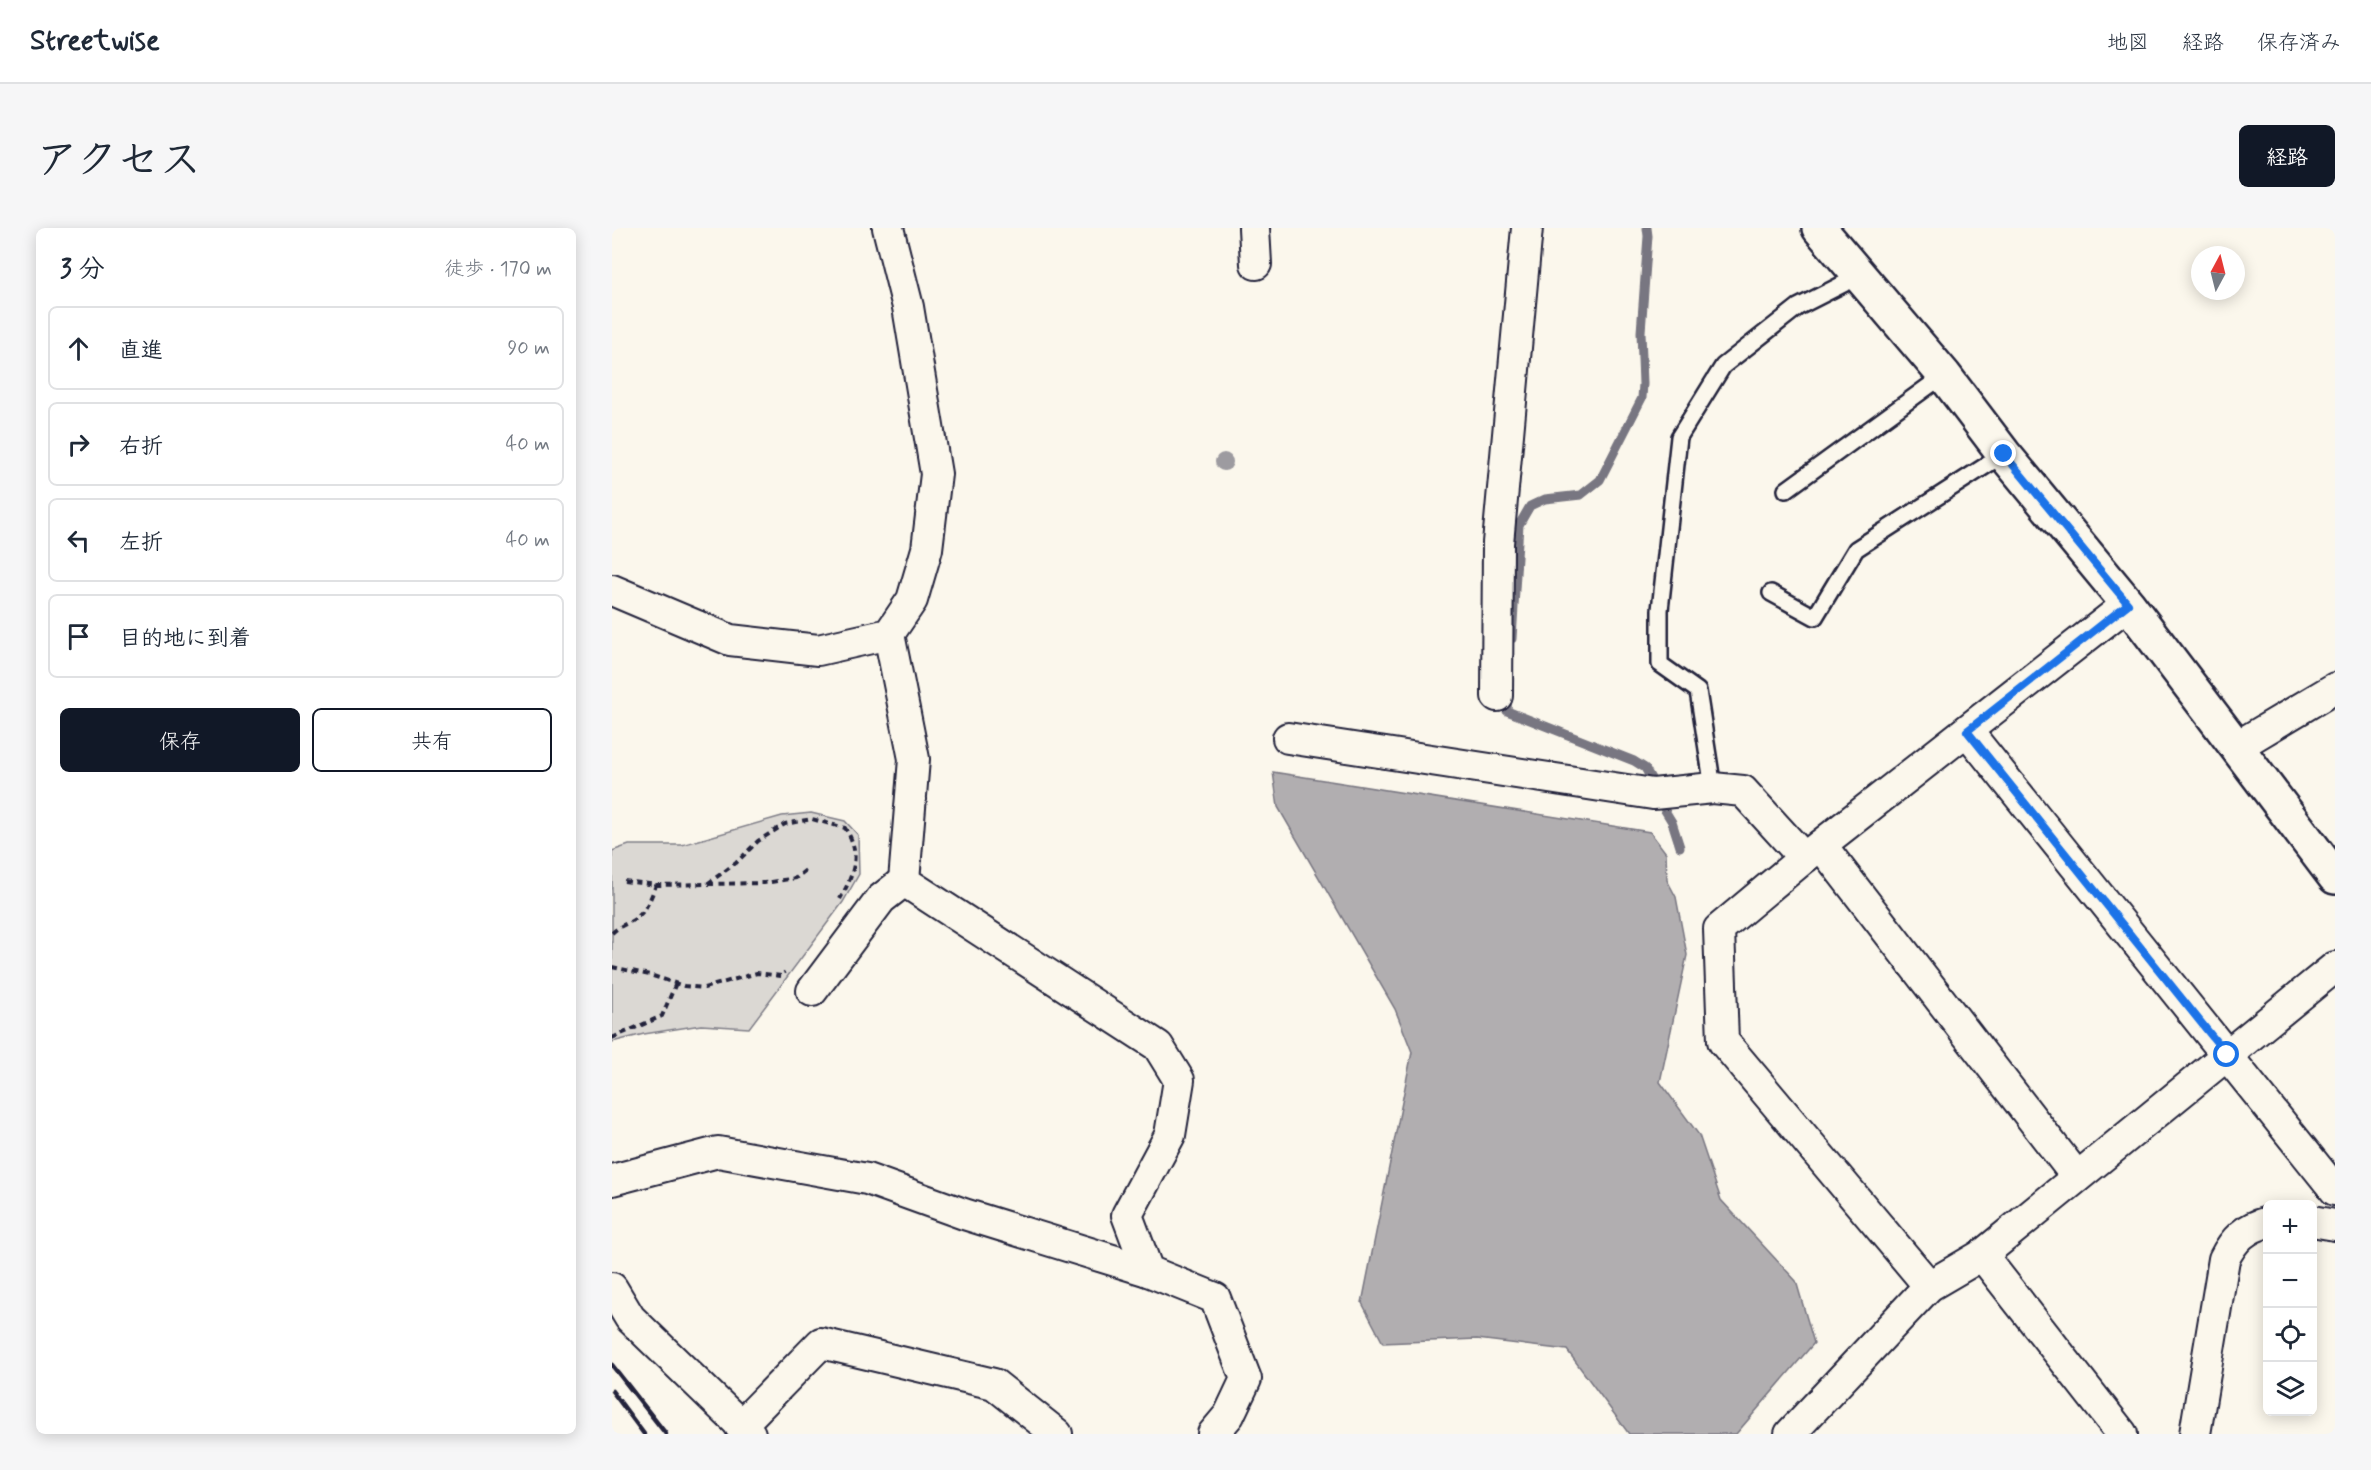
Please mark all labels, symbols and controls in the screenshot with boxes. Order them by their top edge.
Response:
text: Streetwise [30,23,160,60]
text: 地図 [2107,29,2149,57]
text: 経路 [2182,29,2224,57]
text: 保存済み [2257,29,2341,57]
button: 経路 [2239,125,2335,187]
text: アクセス [36,134,201,189]
north arrow [2191,246,2245,300]
text: 3 分 [60,253,105,287]
text: 徒歩 · 170 m [444,256,552,283]
icon: ahead [62,332,95,365]
text: 90 m [507,335,550,362]
text: 直進 [119,337,163,365]
icon: right [62,428,95,461]
text: 40 m [506,431,550,458]
text: 右折 [119,433,163,461]
route end [1990,440,2016,466]
icon: left [62,524,95,557]
text: 40 m [506,527,550,554]
text: 左折 [119,529,163,557]
icon: arrive [62,620,95,653]
text: 目的地に到着 [119,625,251,653]
button: 保存 [60,708,300,772]
button: 共有 [312,708,552,772]
route start [2213,1041,2239,1067]
map controls [2263,1200,2317,1416]
button: + [2263,1200,2317,1254]
button: − [2263,1254,2317,1308]
button: locate [2263,1308,2317,1362]
button: layers [2263,1362,2317,1416]

